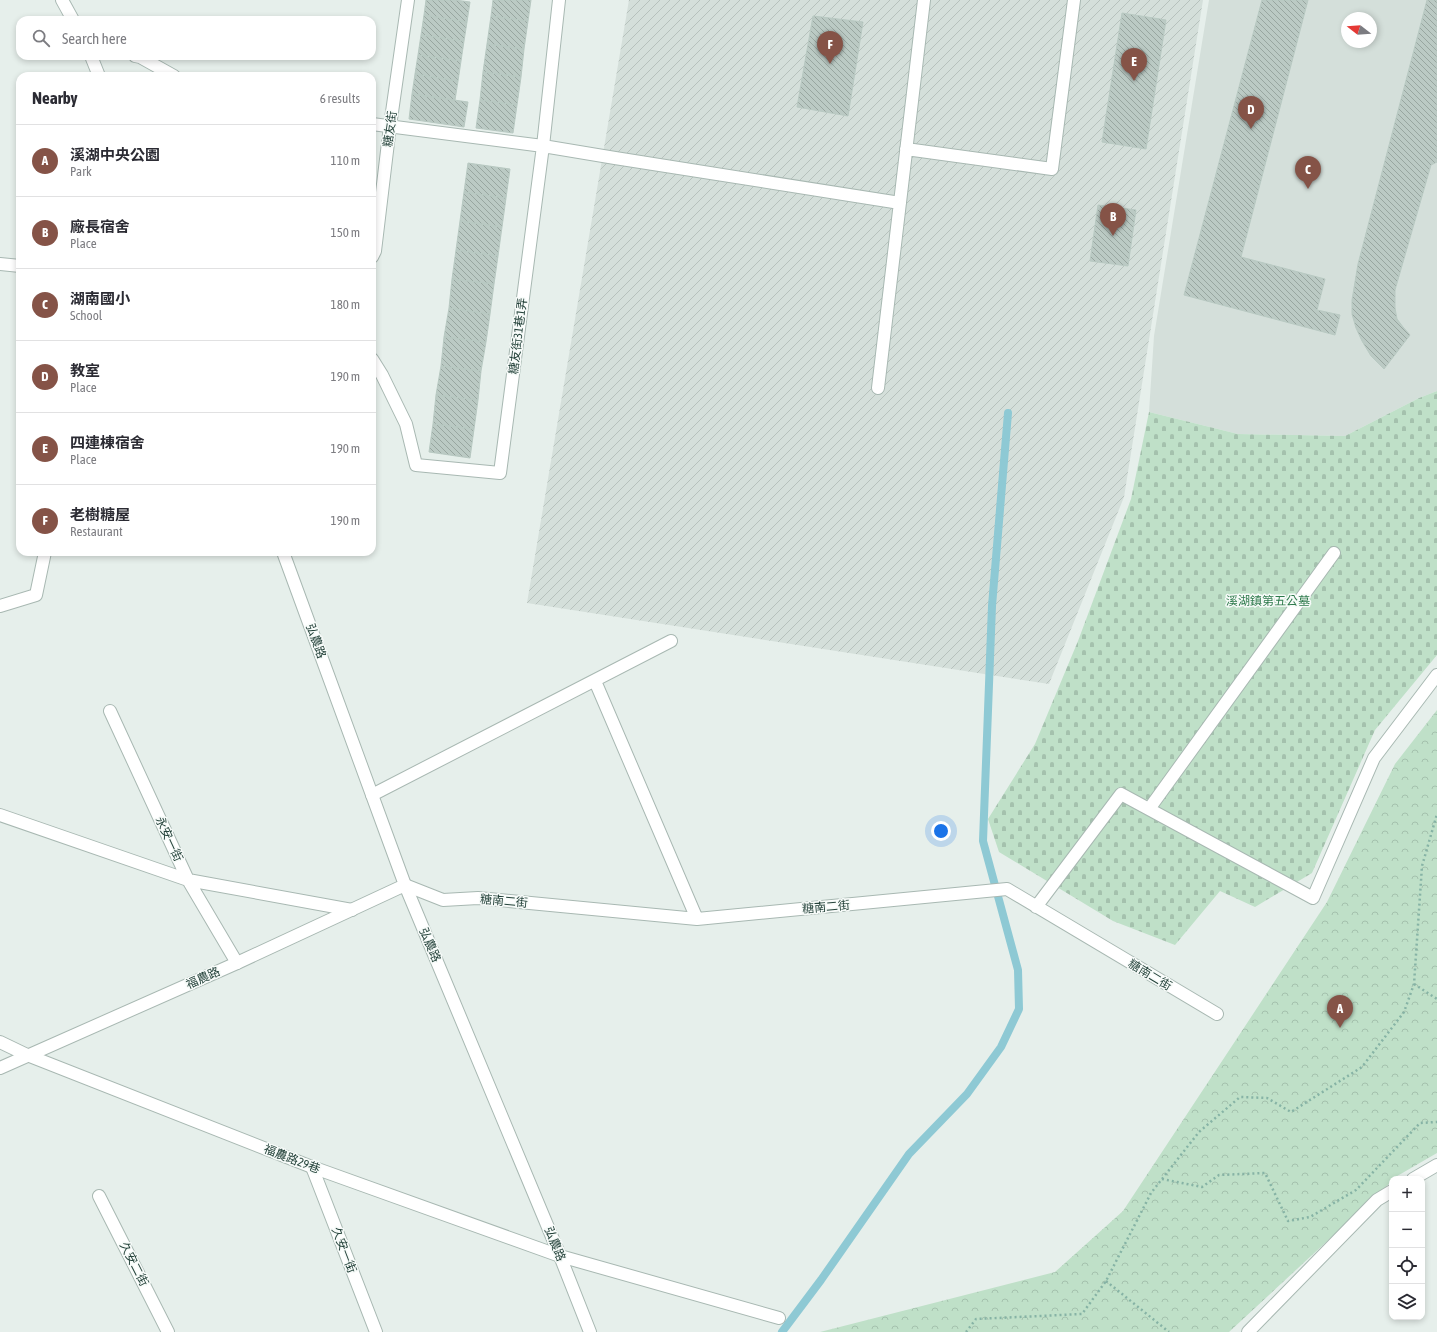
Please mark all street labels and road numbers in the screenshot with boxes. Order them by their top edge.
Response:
street label: 糖友街 [381,110,399,148]
street label: 糖友街31巷1弄 [506,297,530,375]
street label: 弘農路 [303,622,329,660]
street label: 永安一街 [153,814,185,864]
street label: 糖南二街 [479,892,529,910]
street label: 糖南二街 [801,898,851,916]
street label: 弘農路 [417,926,443,964]
street label: 糖南二街 [1126,957,1174,993]
street label: 福農路 [184,964,222,992]
street label: 福農路29巷 [262,1142,322,1176]
street label: 久安一街 [329,1225,359,1275]
street label: 弘農路 [542,1225,568,1263]
street label: 久安二街 [117,1239,151,1289]

